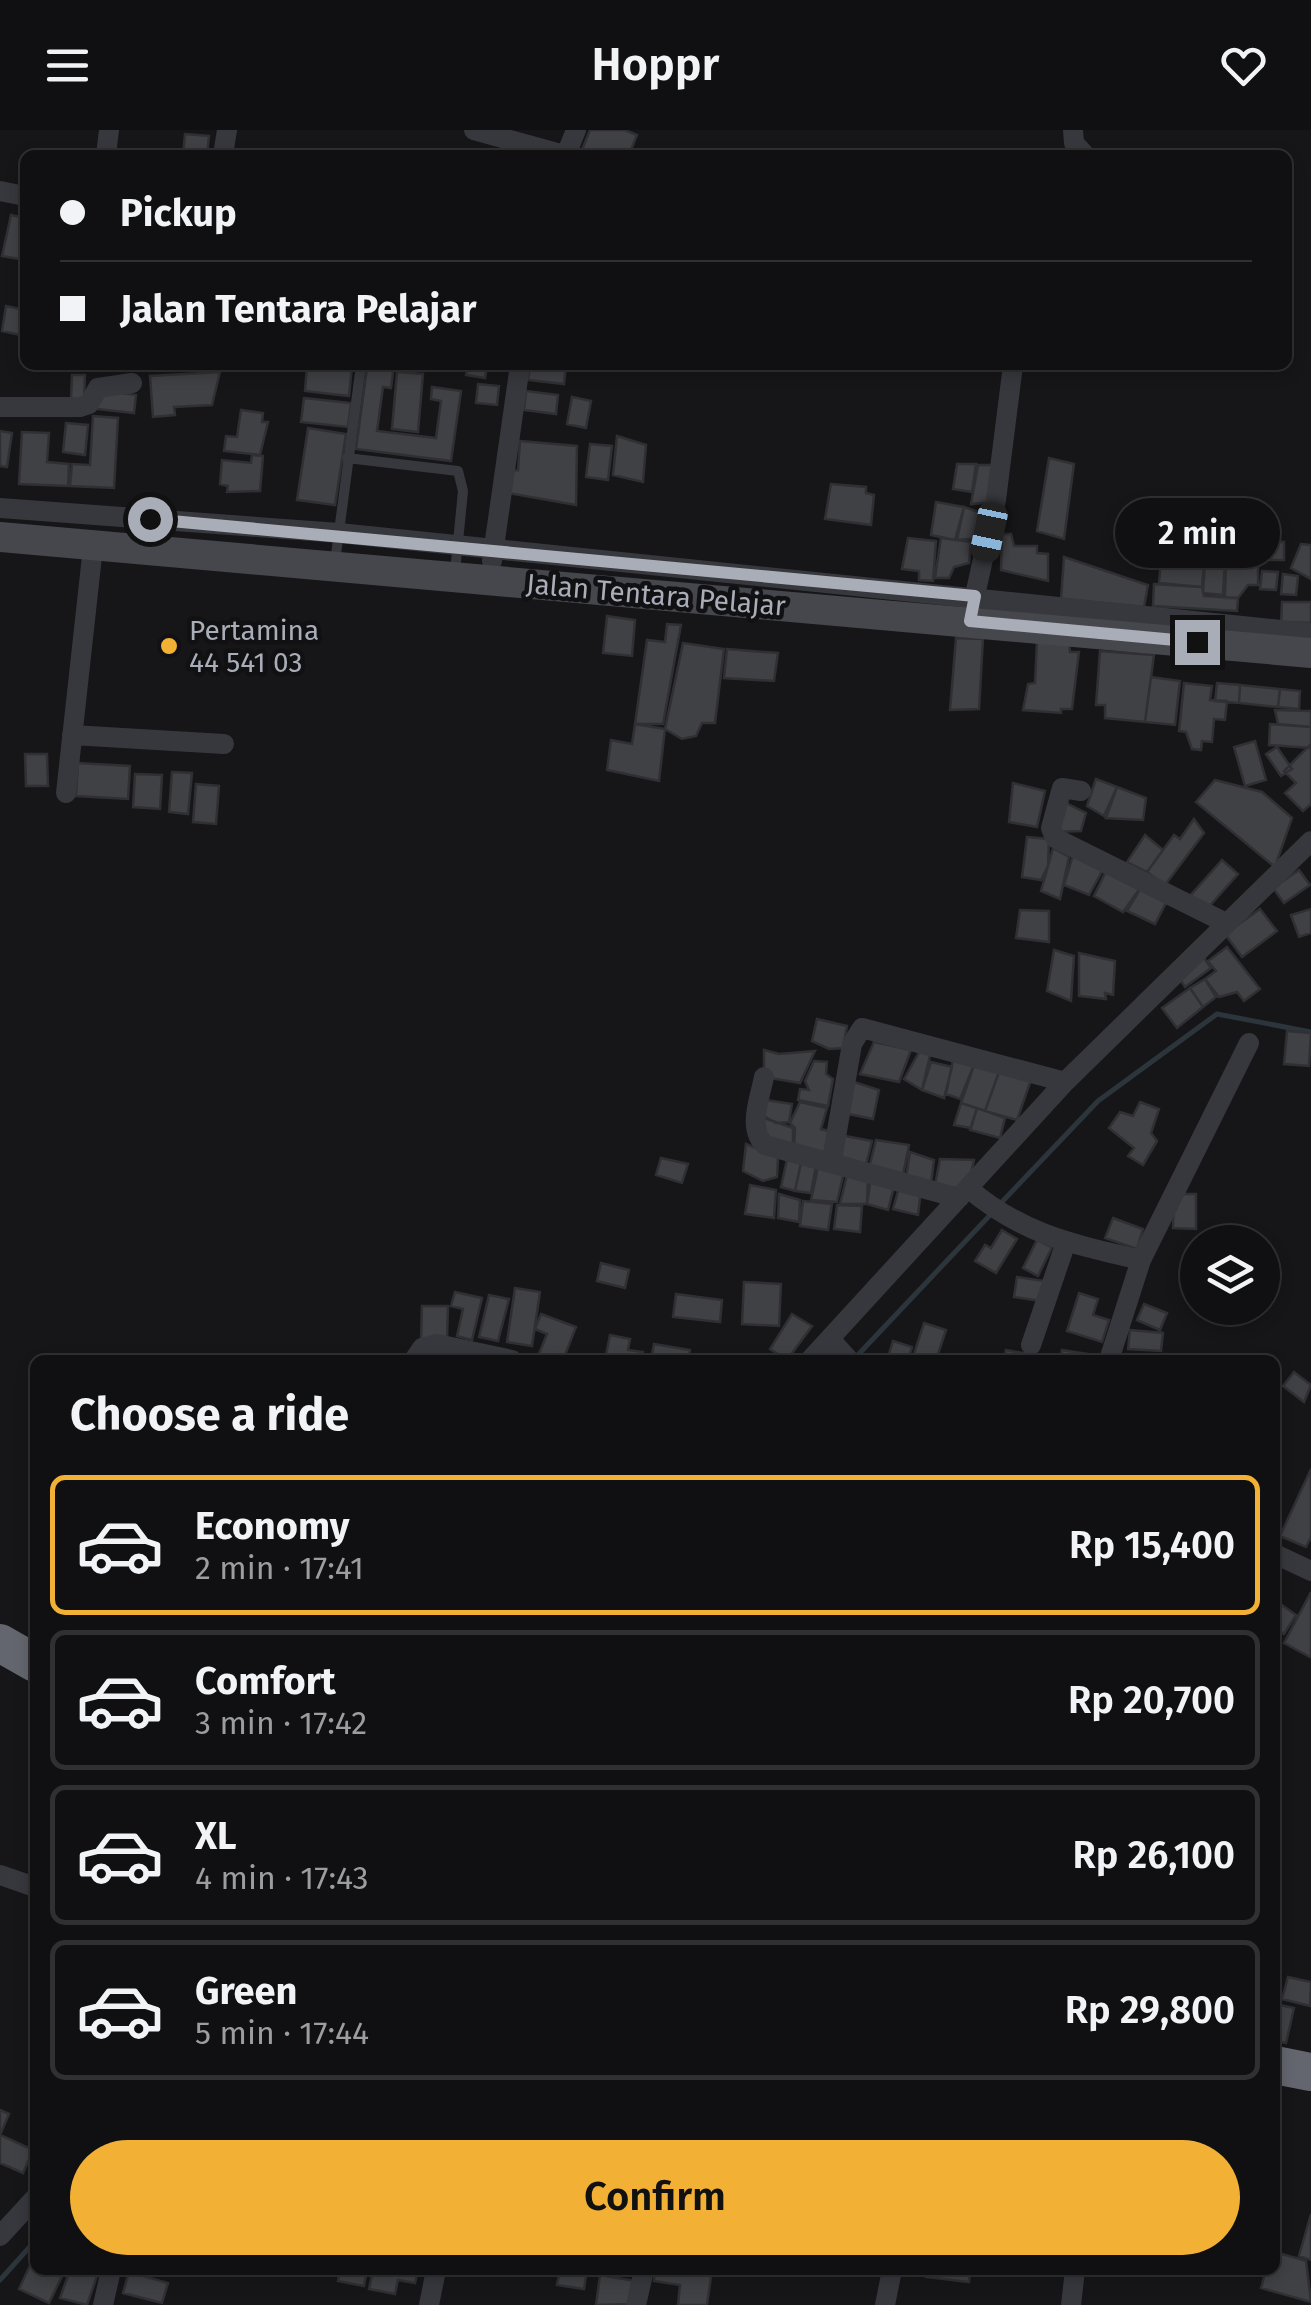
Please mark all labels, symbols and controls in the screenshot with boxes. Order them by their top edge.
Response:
icon: menu [40,38,95,93]
text: Hoppr [592,38,719,92]
icon: heart [1216,38,1271,93]
text: Pickup [120,190,237,236]
text: Jalan Tentara Pelajar [120,286,476,332]
route start [128,497,173,542]
callout: 2 min [1114,497,1280,567]
car [968,500,1010,564]
text: 2 min [1158,514,1237,552]
street label: Jalan Tentara Pelajar [525,567,787,623]
place label: Pertamina 44 541 03 [189,614,319,679]
route end [1175,620,1220,665]
marker: Pertamina 44 541 03 [158,635,180,657]
map controls [1180,1225,1280,1325]
button: layers [1180,1225,1280,1325]
text: Choose a ride [70,1388,349,1442]
icon: car [75,1500,165,1590]
text: Economy [195,1503,350,1549]
text: Rp 15,400 [1069,1522,1235,1568]
text: 2 min · 17:41 [195,1549,364,1587]
icon: car [75,1655,165,1745]
text: Comfort [195,1658,336,1704]
text: Rp 20,700 [1068,1677,1235,1723]
text: 3 min · 17:42 [195,1704,367,1742]
icon: car [75,1810,165,1900]
text: XL [195,1813,237,1859]
text: Rp 26,100 [1073,1832,1235,1878]
text: 4 min · 17:43 [195,1859,368,1897]
icon: car [75,1965,165,2055]
text: Green [195,1968,298,2014]
text: Rp 29,800 [1065,1987,1235,2033]
text: 5 min · 17:44 [195,2014,369,2052]
button: Confirm [70,2140,1240,2255]

